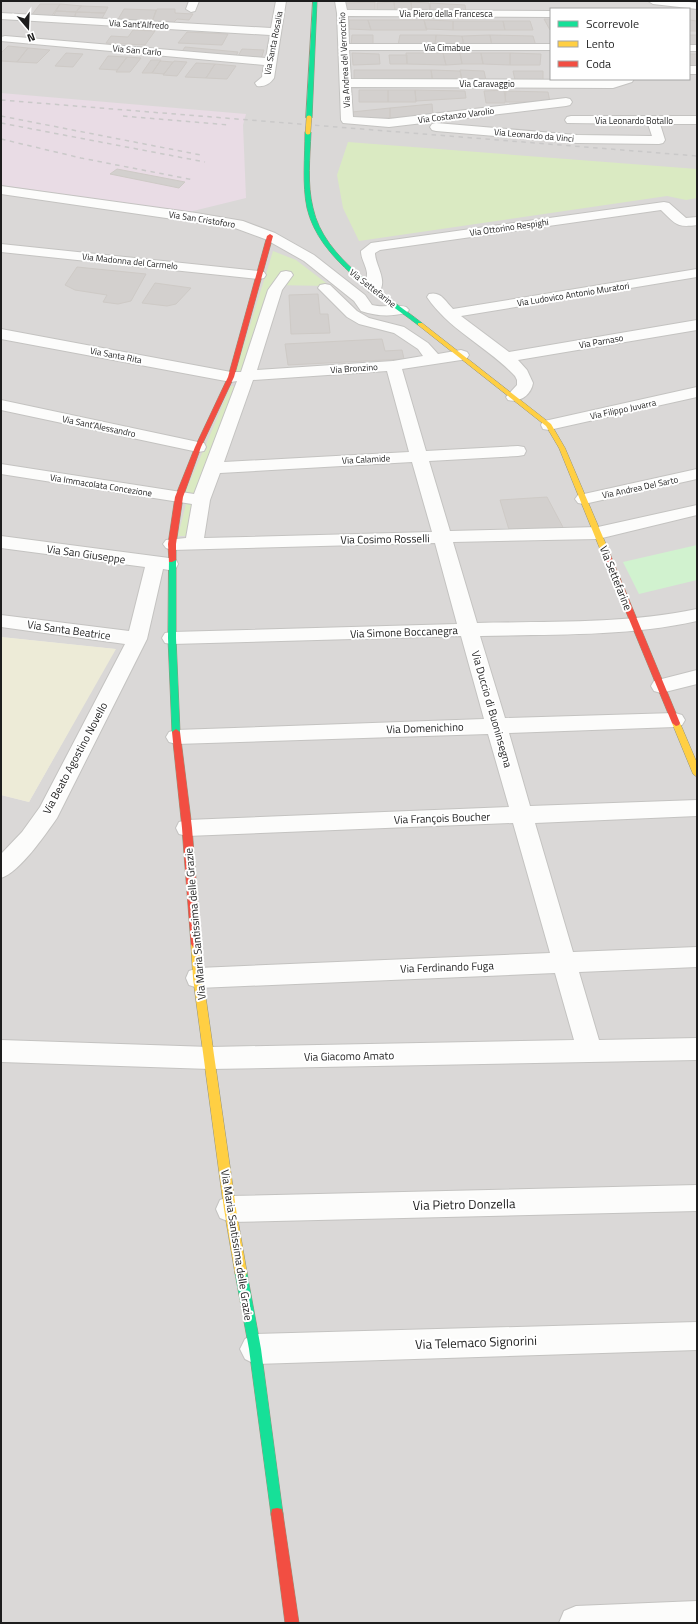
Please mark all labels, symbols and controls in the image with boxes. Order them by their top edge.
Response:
street label: Via Piero della Francesca [399,7,493,20]
north arrow [8,8,48,48]
legend [550,8,690,80]
street label: Via Santa Rosalia [260,9,286,76]
street label: Via Andrea del Verrocchio [335,12,353,108]
text: Scorrevole [586,14,639,33]
street label: Via Sant'Alfredo [109,16,170,32]
text: N [25,29,37,46]
text: Lento [586,34,615,53]
street label: Via San Carlo [112,41,162,59]
street label: Via Cimabue [424,41,471,54]
text: Coda [586,54,611,73]
street label: Via Caravaggio [459,77,515,90]
street label: Via Costanzo Varolio [417,104,495,126]
street label: Via Leonardo Botallo [595,114,673,127]
street label: Via Leonardo da Vinci [493,125,575,145]
street label: Via San Cristoforo [168,207,237,231]
street label: Via Ottorino Respighi [469,215,549,239]
street label: Via Madonna del Carmelo [81,250,179,273]
street label: Via Settefarine [347,266,399,311]
street label: Via Ludovico Antonio Muratori [516,279,630,309]
street label: Via Parnaso [578,331,624,351]
street label: Via Santa Rita [89,344,144,367]
street label: Via Bronzino [330,360,378,376]
street label: Via Filippo Juvarra [589,396,658,422]
street label: Via Sant'Alessandro [61,412,137,440]
street label: Via Calamide [341,451,391,467]
street label: Via Immacolata Concezione [49,470,153,500]
street label: Via Andrea Del Sarto [601,473,680,501]
street label: Via Cosimo Rosselli [340,530,430,548]
street label: Via San Giuseppe [46,541,127,568]
street label: Via Settefarine [596,543,636,613]
street label: Via Santa Beatrice [26,616,112,644]
street label: Via Simone Boccanegra [350,622,459,642]
street label: Via Duccio di Buoninsegna [468,649,516,770]
street label: Via Beato Agostino Novello [39,699,111,817]
street label: Via Domenichino [386,719,464,737]
street label: Via François Boucher [394,808,491,828]
street label: Via Maria Santissima delle Grazie [180,847,210,1001]
street label: Via Ferdinando Fuga [400,957,495,977]
street label: Via Giacomo Amato [304,1047,394,1065]
street label: Via Maria Santissima delle Grazie [217,1168,257,1322]
street label: Via Pietro Donzella [412,1193,516,1215]
street label: Via Telemaco Signorini [415,1330,537,1354]

